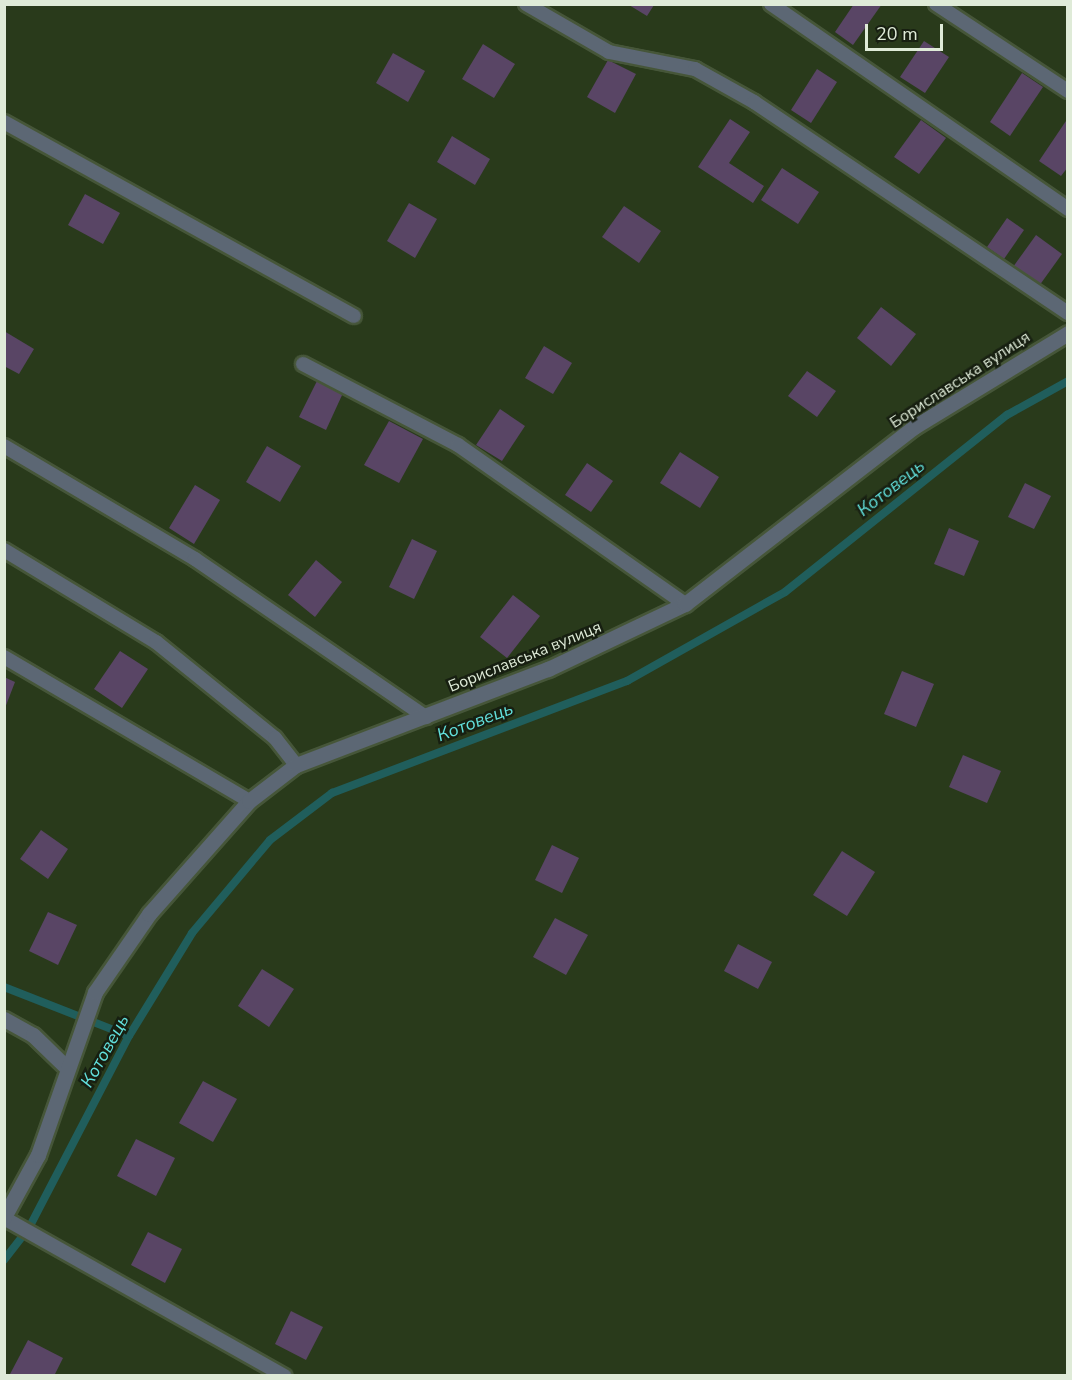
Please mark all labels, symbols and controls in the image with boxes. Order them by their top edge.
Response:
scale bar [868,12,946,50]
text: 20 m [876,22,918,46]
street label: Бориславська вулиця [886,327,1034,433]
water label: Котовець [853,455,929,521]
street label: Бориславська вулиця [446,618,604,696]
water label: Котовець [434,698,516,746]
water label: Котовець [76,1011,134,1091]

